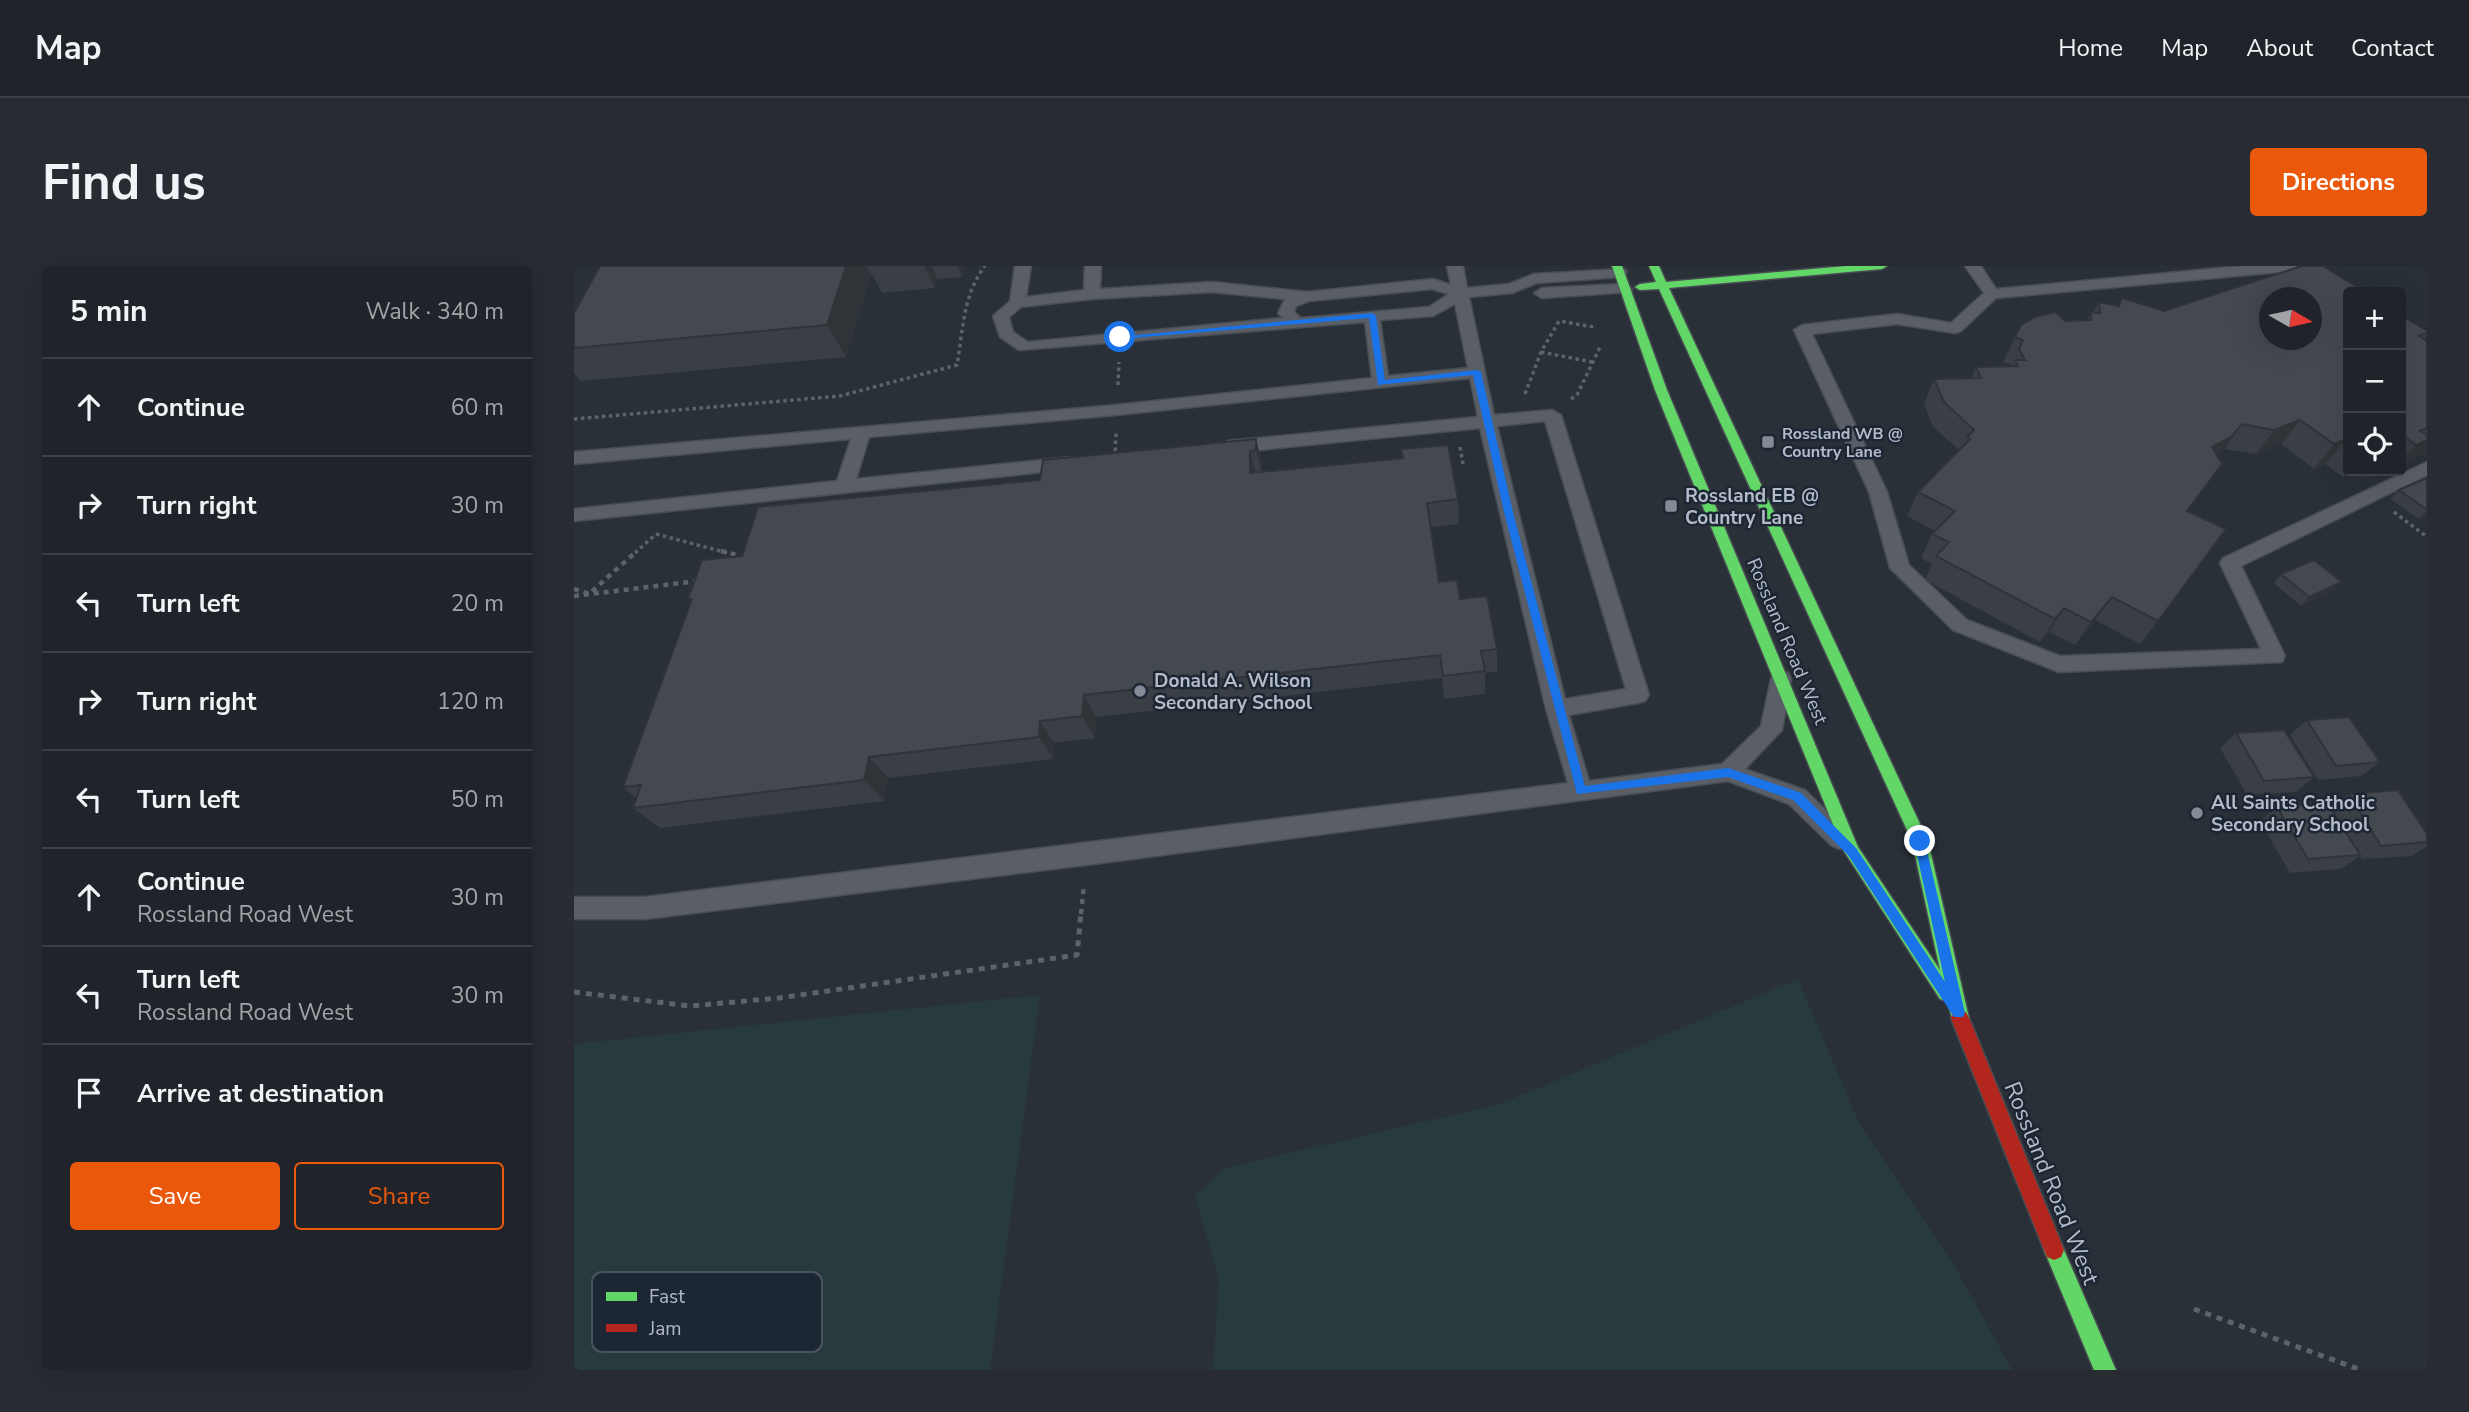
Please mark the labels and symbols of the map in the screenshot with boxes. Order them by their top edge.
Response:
north arrow [2259,287,2322,350]
route start [1104,321,1135,352]
place label: Rossland WB @ Country Lane [1782,423,1903,463]
marker: Rossland WB @ Country Lane [1760,434,1776,450]
place label: Rossland EB @ Country Lane [1685,483,1819,531]
marker: Rossland EB @ Country Lane [1663,498,1679,514]
street label: Rossland Road West [1740,554,1834,729]
place label: Donald A. Wilson Secondary School [1154,668,1312,716]
marker: Donald A. Wilson Secondary School [1132,683,1148,699]
place label: All Saints Catholic Secondary School [2211,790,2375,838]
marker: All Saints Catholic Secondary School [2189,805,2205,821]
route end [1904,825,1935,856]
street label: Rossland Road West [1997,1077,2107,1290]
legend [592,1272,822,1352]
text: Fast [649,1284,685,1310]
text: Jam [648,1316,682,1342]

